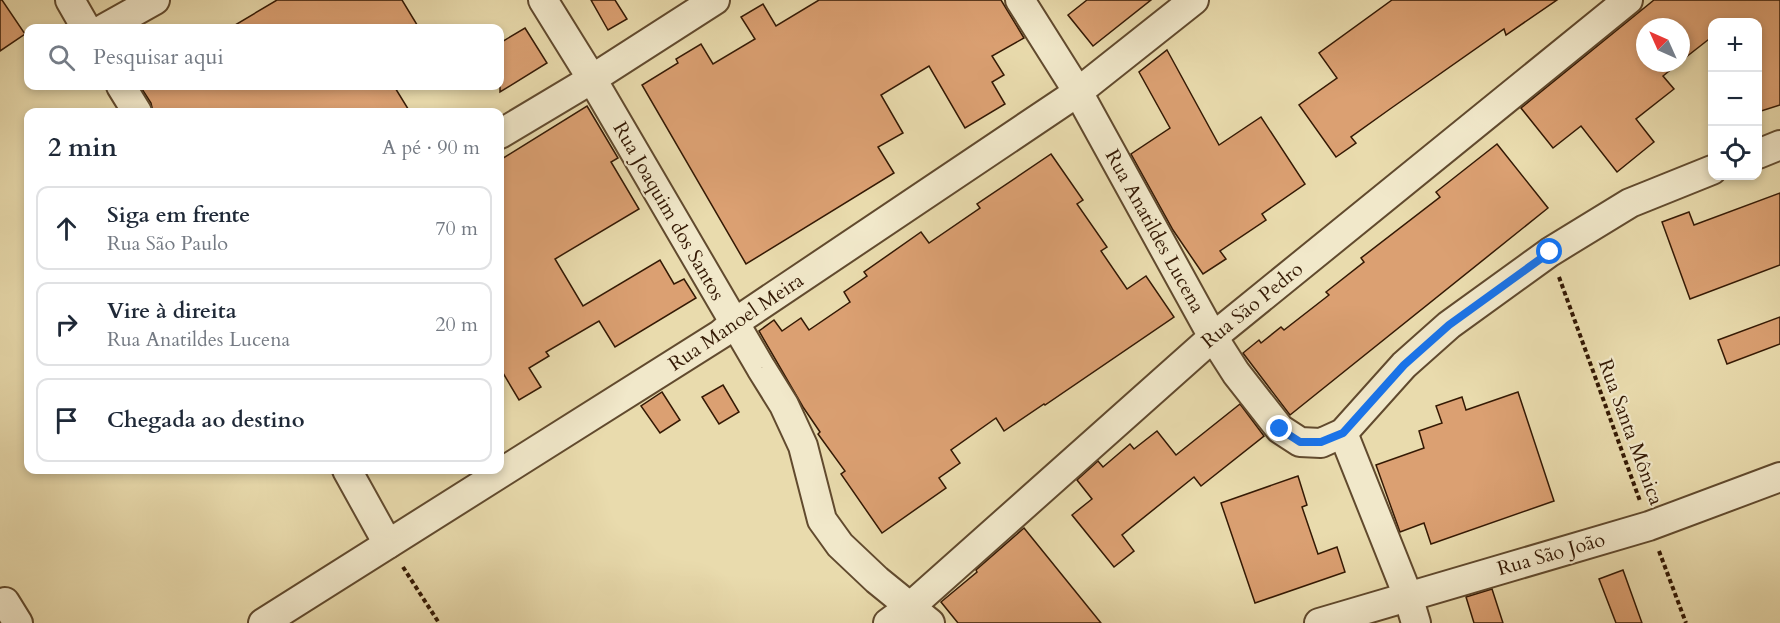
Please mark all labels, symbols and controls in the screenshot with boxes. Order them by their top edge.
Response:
north arrow [1636,18,1690,72]
map controls [1708,18,1762,180]
button: + [1708,18,1762,72]
search box [24,24,504,90]
icon: search [45,41,78,74]
text: Pesquisar aqui [93,42,224,72]
button: − [1708,72,1762,126]
street label: Rua Joaquim dos Santos [607,117,731,305]
button: locate [1708,126,1762,180]
text: 2 min [48,130,117,165]
text: A pé · 90 m [382,134,480,161]
street label: Rua Anatildes Lucena [1099,144,1211,318]
text: Siga em frente [107,200,250,230]
icon: ahead [50,212,83,245]
text: 70 m [435,215,478,242]
text: Rua São Paulo [107,230,228,257]
route start [1536,238,1562,264]
street label: Rua São Pedro [1196,256,1309,354]
street label: Rua Manoel Meira [663,267,809,377]
text: Vire à direita [107,296,237,326]
icon: right [50,308,83,341]
text: 20 m [435,311,478,338]
text: Rua Anatildes Lucena [107,326,290,353]
street label: Rua Santa Mônica [1592,355,1670,509]
icon: arrive [50,404,83,437]
text: Chegada ao destino [107,405,305,435]
route end [1266,415,1292,441]
street label: Rua São João [1494,526,1608,582]

